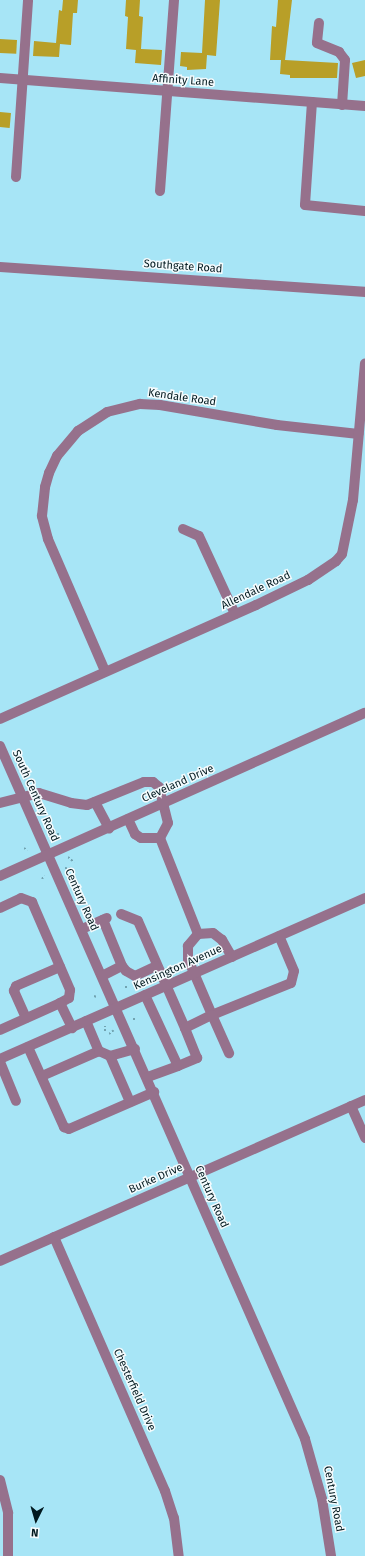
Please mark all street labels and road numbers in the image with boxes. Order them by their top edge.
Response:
street label: Affinity Lane [152,72,214,90]
street label: Southgate Road [143,258,223,276]
street label: Kendale Road [147,387,217,409]
street label: Allendale Road [219,569,293,613]
street label: South Century Road [9,748,61,844]
street label: Cleveland Drive [140,762,216,806]
street label: Century Road [61,867,101,933]
street label: Kensington Avenue [132,943,224,993]
street label: Burke Drive [127,1161,185,1197]
street label: Century Road [191,1164,231,1230]
street label: Chesterfield Drive [110,1347,158,1433]
street label: Century Road [320,1465,346,1533]

